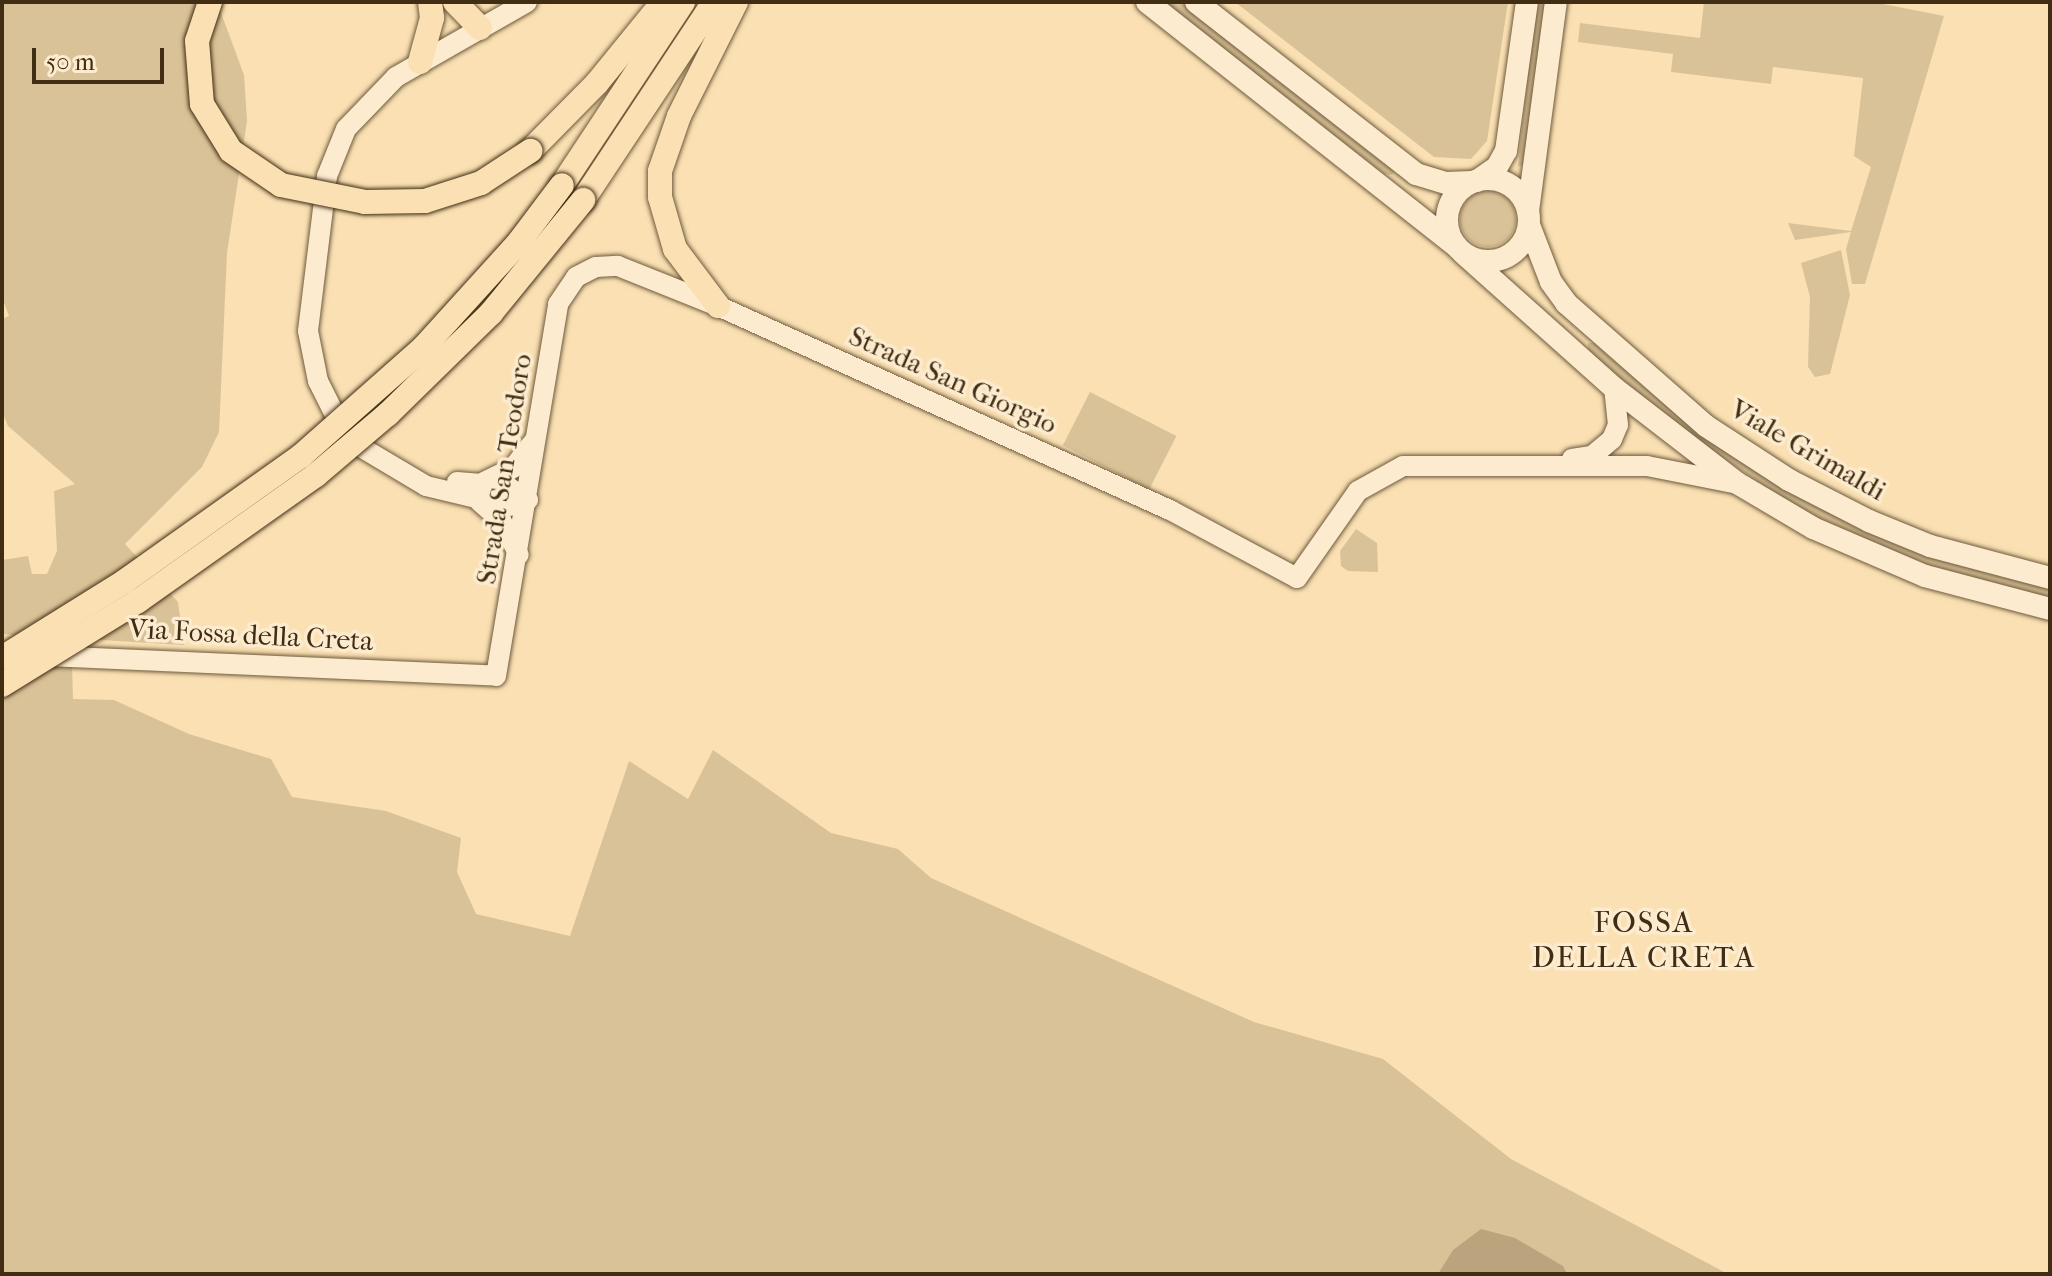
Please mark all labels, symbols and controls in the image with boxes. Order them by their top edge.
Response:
scale bar [36,32,168,82]
text: 50 m [46,48,95,76]
street label: Strada San Giorgio [844,319,1062,441]
street label: Strada San Teodoro [469,351,539,587]
street label: Viale Grimaldi [1724,392,1892,508]
street label: Via Fossa della Creta [128,612,374,658]
district label: FOSSA DELLA CRETA [1532,905,1756,976]

